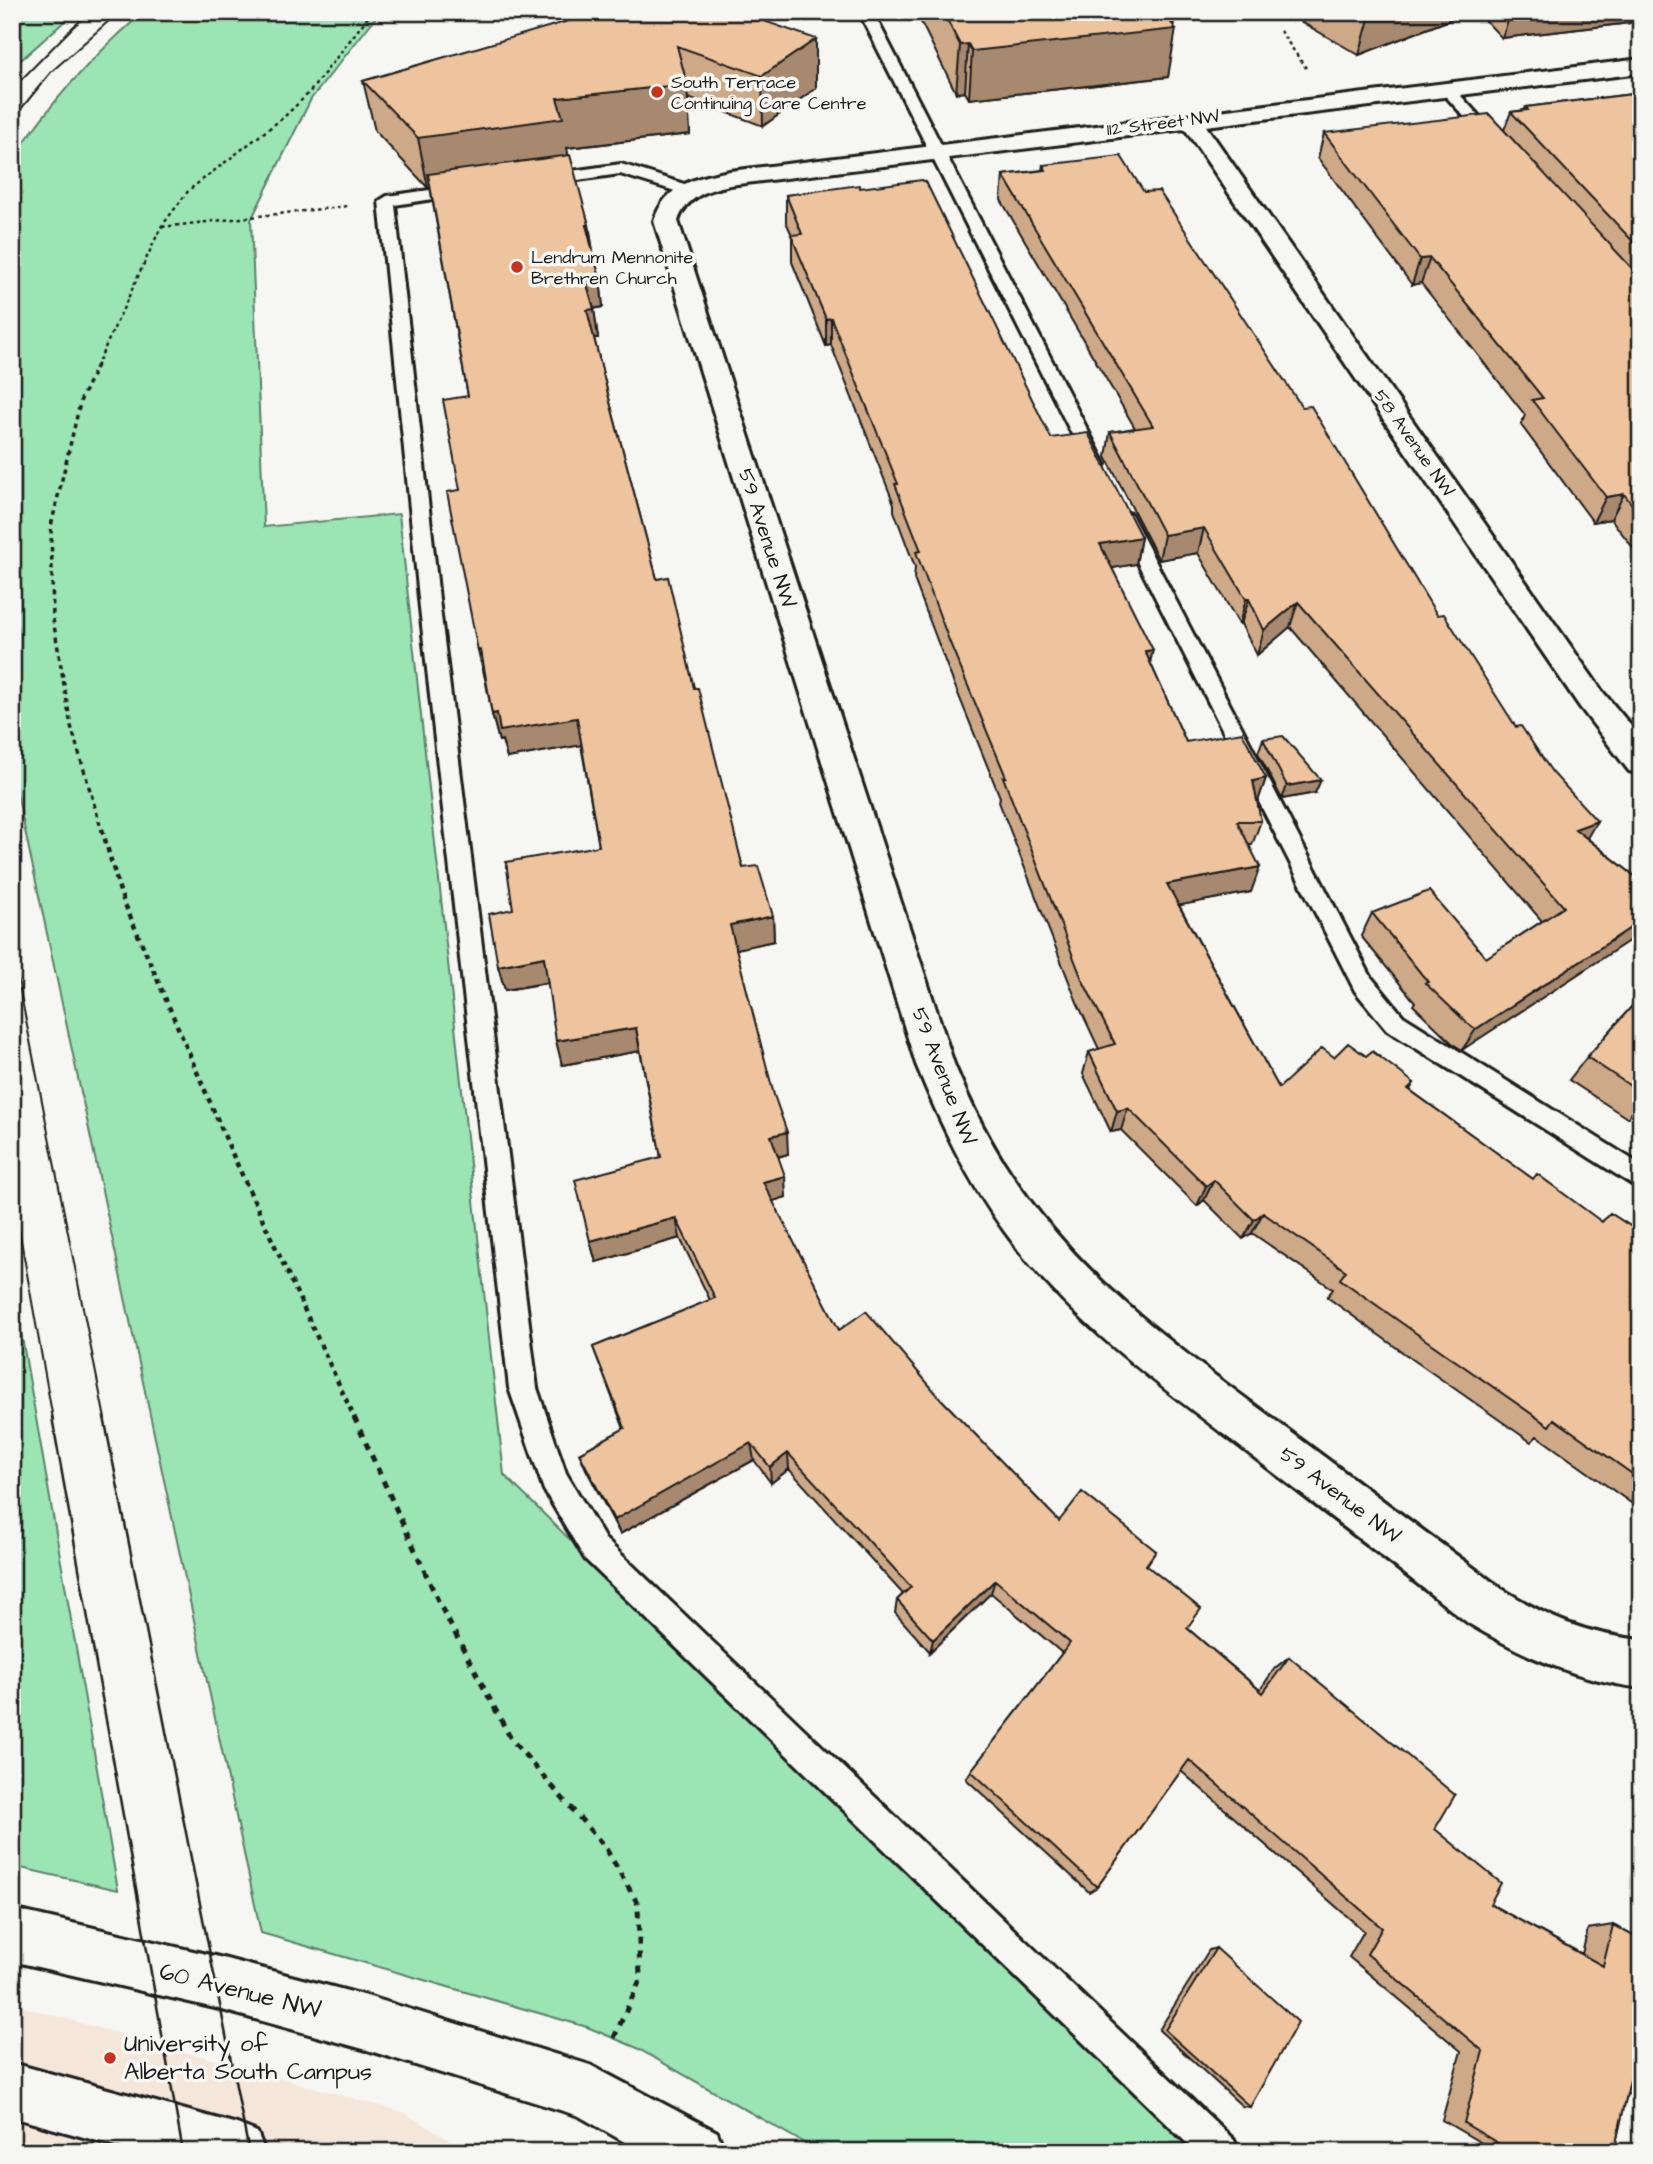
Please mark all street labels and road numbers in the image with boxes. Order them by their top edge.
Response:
street label: 112 Street NW [1105,104,1221,142]
street label: 58 Avenue NW [1368,384,1460,502]
street label: 59 Avenue NW [731,465,803,612]
street label: 59 Avenue NW [905,1003,984,1149]
street label: 59 Avenue NW [1273,1440,1407,1550]
street label: 60 Avenue NW [156,1955,325,2028]

